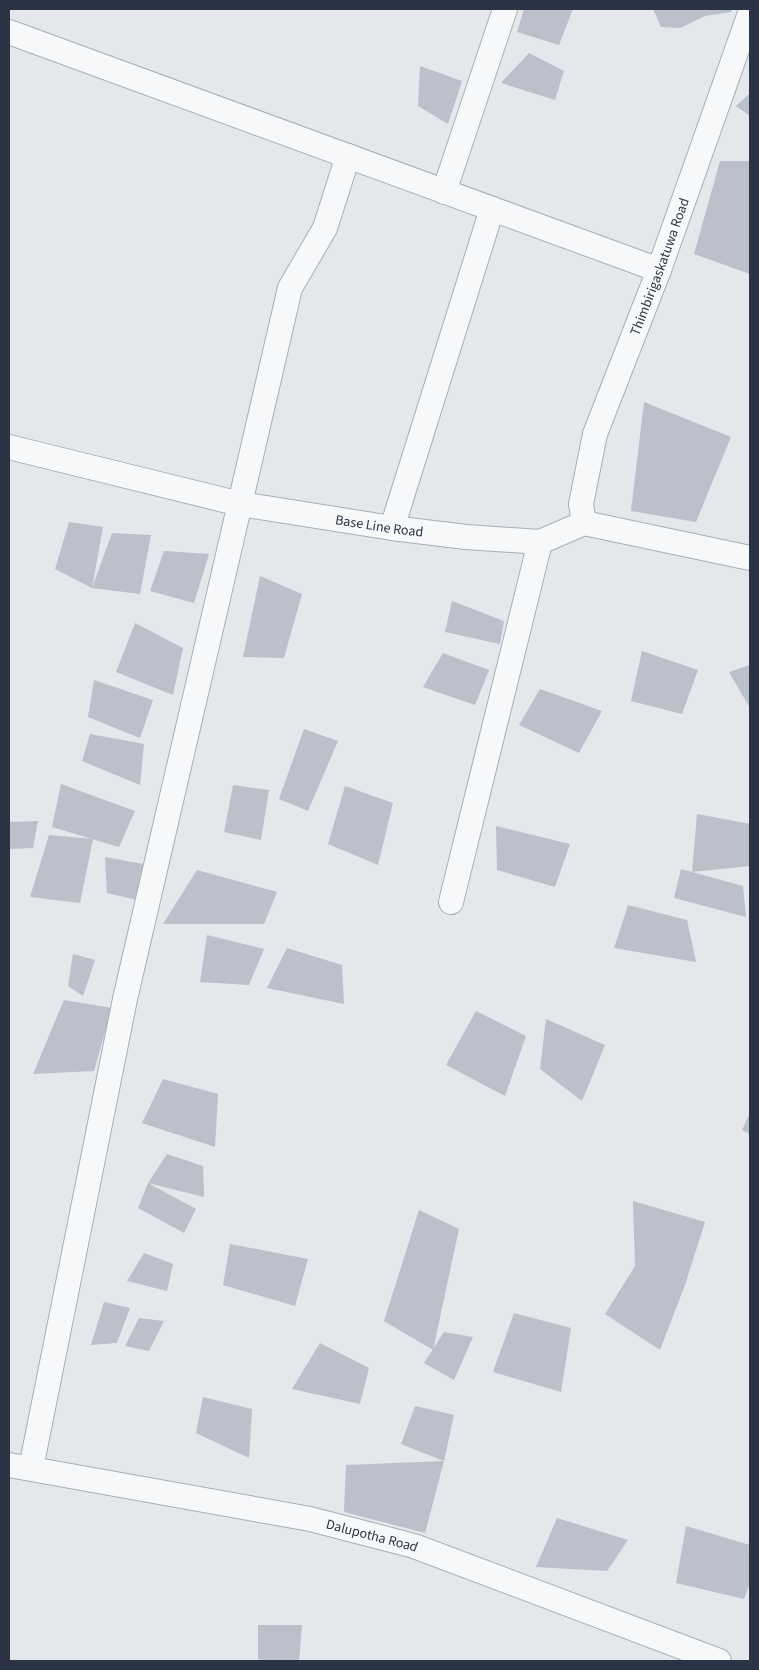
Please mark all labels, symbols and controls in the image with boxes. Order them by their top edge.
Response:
street label: Thimbirigaskatuwa Road [625,195,695,339]
street label: Base Line Road [334,510,424,543]
street label: Dalupotha Road [324,1515,421,1558]

